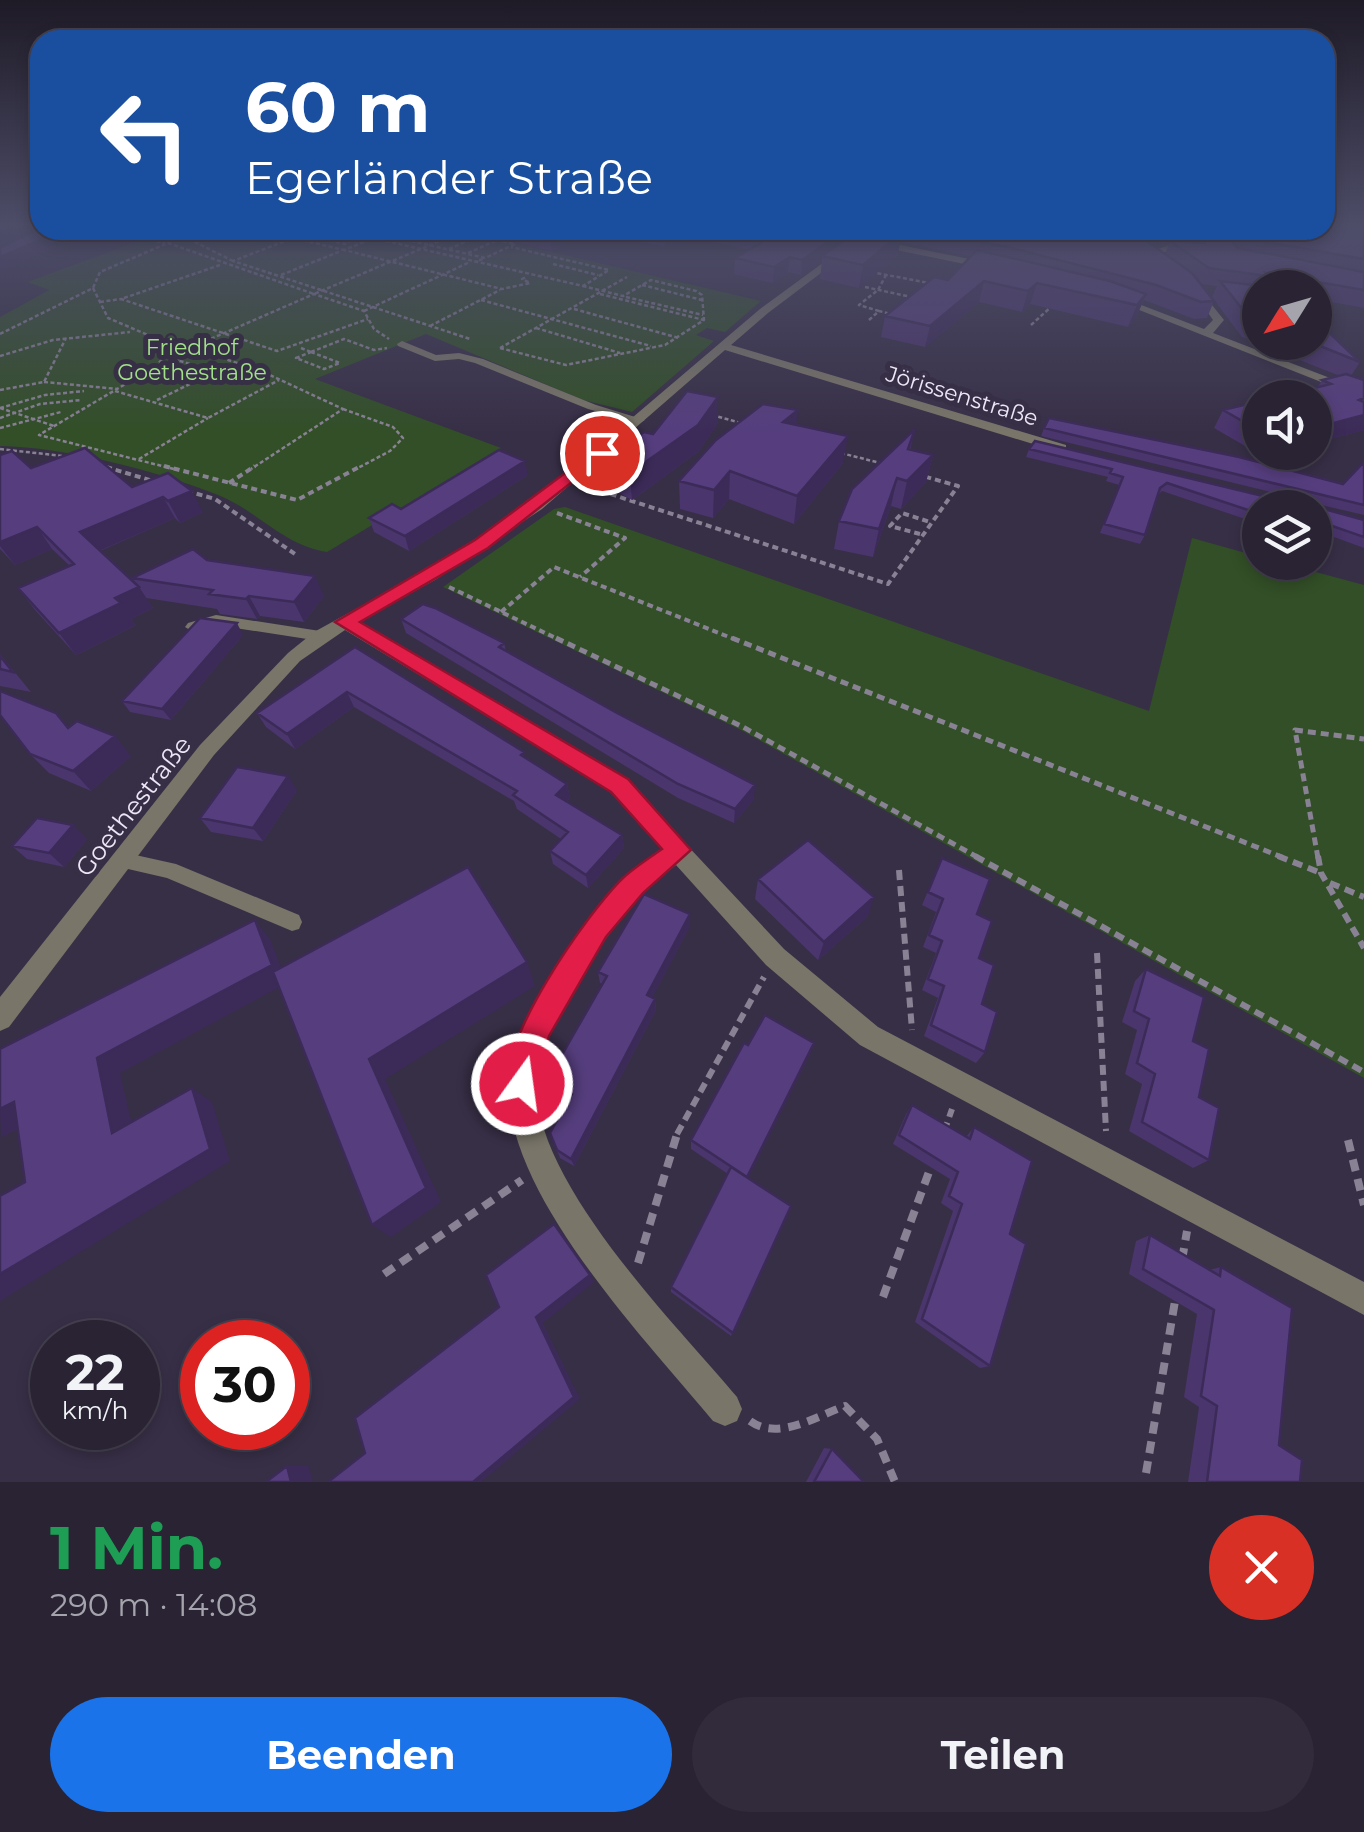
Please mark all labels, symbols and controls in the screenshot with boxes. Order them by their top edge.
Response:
text: 60 m [245,64,430,150]
icon: left [80,70,210,200]
text: Egerländer Straße [245,150,653,205]
north arrow [1242,270,1332,360]
map controls [1242,270,1332,580]
park label: Friedhof Goethestraße [117,334,267,386]
street label: Jörissenstraße [882,360,1041,432]
button: sound [1242,380,1332,470]
pin [560,411,645,496]
icon: arrive [575,426,630,481]
button: layers [1242,490,1332,580]
street label: Goethestraße [69,730,197,882]
position arrow [470,1032,574,1136]
speed limit sign: 30 [180,1320,310,1450]
text: 22 [66,1342,125,1403]
text: km/h [62,1395,128,1425]
text: 1 Min. [50,1511,223,1584]
button: close [1209,1515,1314,1620]
text: 290 m · 14:08 [50,1585,257,1624]
button: Beenden [50,1697,672,1812]
button: Teilen [692,1697,1314,1812]

